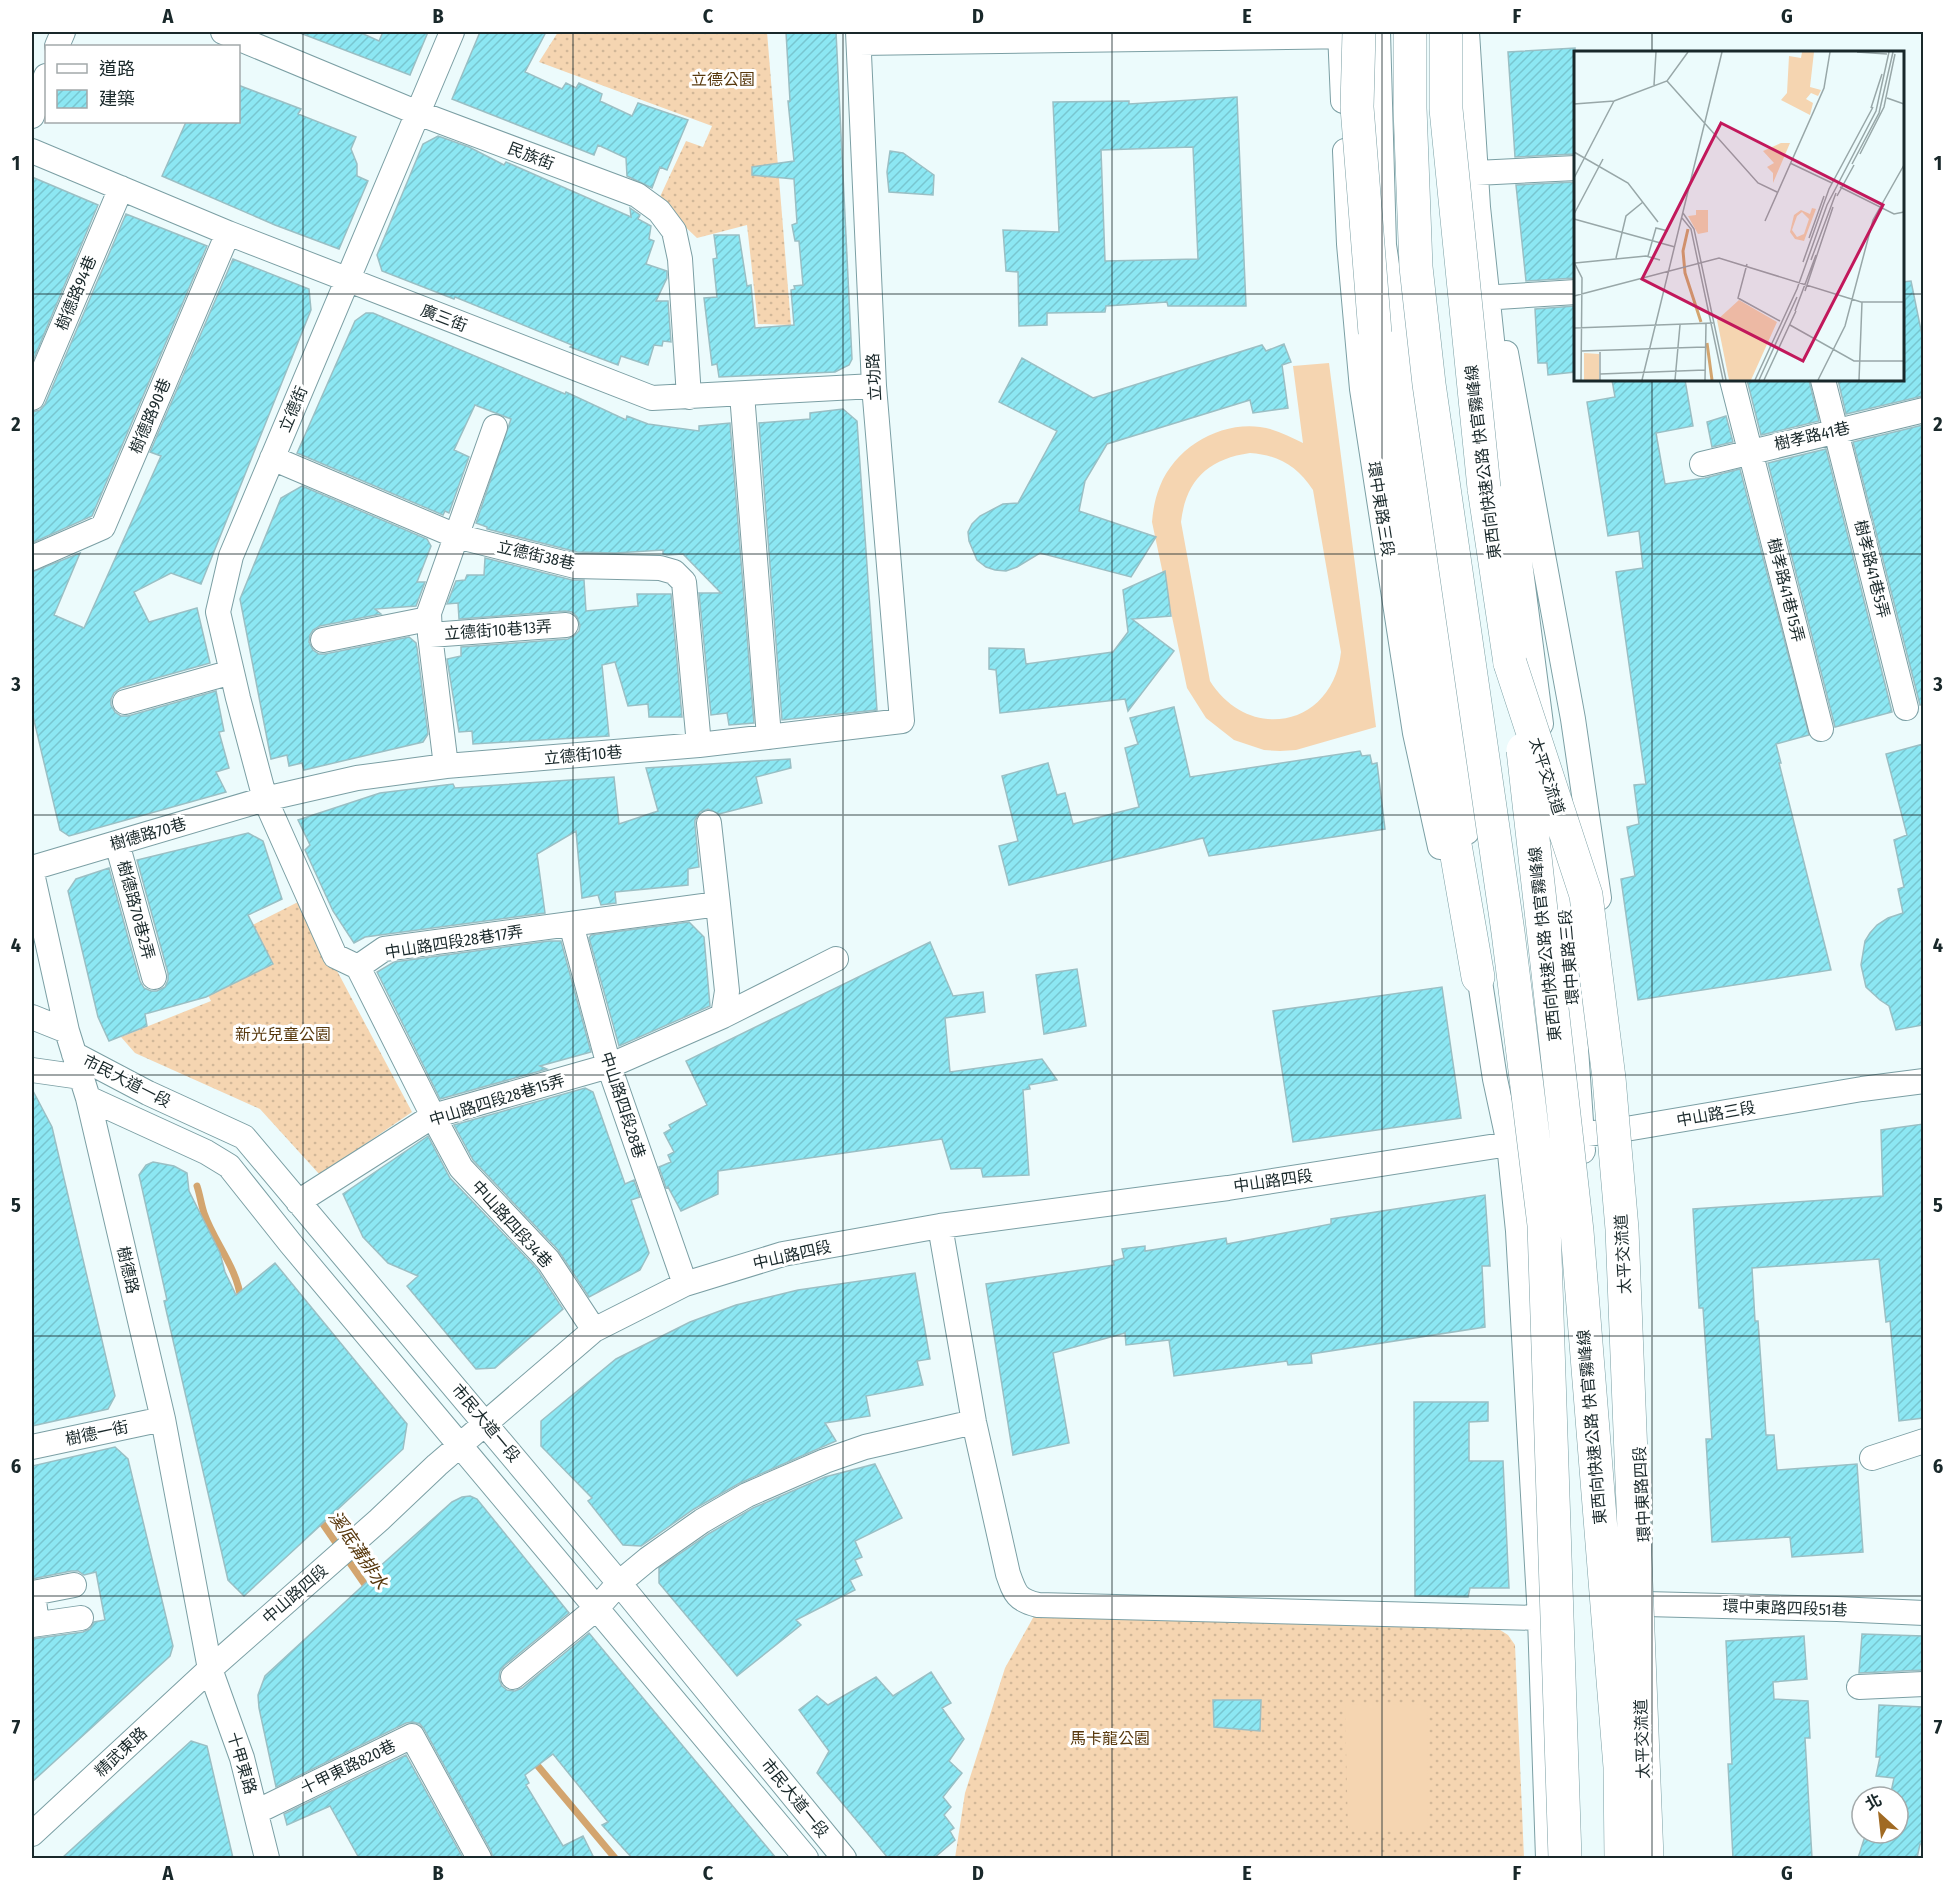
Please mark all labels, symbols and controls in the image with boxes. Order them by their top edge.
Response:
text: A [162,4,175,28]
text: B [432,4,444,28]
text: C [703,4,714,28]
text: D [972,4,984,28]
text: E [1242,4,1252,28]
text: F [1513,4,1522,28]
text: G [1781,4,1793,28]
legend [45,45,240,123]
inset map [1574,51,1904,381]
text: 道路 [99,58,135,80]
park label: 立德公園 [691,70,755,89]
text: 建築 [99,88,135,110]
street label: 民族街 [505,139,557,173]
text: 1 [12,151,20,175]
text: 1 [1934,151,1942,175]
street label: 樹德路94巷 [52,253,100,333]
street label: 廣三街 [418,301,470,335]
street label: 立功路 [863,353,885,401]
street label: 東西向快速公路 快官霧峰線 [1462,364,1504,560]
street label: 樹德路90巷 [126,375,174,457]
street label: 立德街 [275,383,311,435]
text: 2 [10,412,21,436]
text: 2 [1932,412,1943,436]
street label: 樹孝路41巷 [1772,418,1852,454]
street label: 環中東路三段 [1364,460,1398,558]
street label: 樹孝路41巷5弄 [1851,518,1893,620]
street label: 樹孝路41巷15弄 [1764,536,1808,644]
street label: 立德街38巷 [495,537,577,573]
street label: 立德街10巷13弄 [443,617,553,643]
text: 3 [10,672,21,696]
text: 3 [1932,672,1943,696]
street label: 太平交流道 [1526,735,1568,817]
street label: 立德街10巷 [543,742,623,768]
street label: 樹德路70巷 [108,814,188,854]
street label: 東西向快速公路 快官霧峰線 [1525,846,1565,1042]
street label: 樹德路70巷2弄 [114,858,158,962]
street label: 環中東路三段 [1555,908,1583,1006]
street label: 中山路四段28巷17弄 [383,922,525,962]
text: 4 [11,933,21,957]
text: 4 [1933,933,1943,957]
park label: 新光兒童公園 [235,1025,331,1044]
street label: 中山路四段28巷 [597,1049,649,1161]
street label: 市民大道一段 [80,1051,174,1111]
street label: 中山路四段28巷15弄 [427,1070,567,1130]
street label: 中山路三段 [1675,1098,1757,1130]
street label: 中山路四段 [1232,1166,1314,1196]
street label: 中山路四段34巷 [468,1176,556,1272]
text: 5 [11,1193,21,1217]
text: 5 [1933,1193,1943,1217]
street label: 太平交流道 [1611,1214,1635,1294]
street label: 中山路四段 [751,1237,833,1273]
street label: 樹德路 [113,1244,143,1296]
street label: 東西向快速公路 快官霧峰線 [1574,1329,1610,1525]
street label: 市民大道一段 [448,1380,524,1466]
street label: 樹德一街 [64,1417,130,1449]
street label: 環中東路四段 [1630,1446,1654,1542]
text: 6 [11,1454,21,1478]
text: 6 [1933,1454,1943,1478]
water label: 溪底溝排水 [324,1507,393,1594]
street label: 中山路四段 [259,1561,331,1627]
street label: 環中東路四段51巷 [1722,1596,1848,1620]
street label: 太平交流道 [1631,1699,1653,1779]
text: 7 [12,1715,21,1739]
text: 7 [1934,1715,1943,1739]
street label: 精武東路 [91,1723,151,1781]
park label: 馬卡龍公園 [1070,1729,1150,1748]
street label: 十甲東路 [224,1730,260,1796]
street label: 十甲東路820巷 [297,1736,399,1798]
street label: 市民大道一段 [757,1755,833,1841]
north arrow [1850,1785,1910,1845]
text: 北 [1862,1790,1885,1814]
text: A [162,1861,175,1885]
text: B [432,1861,444,1885]
text: C [703,1861,714,1885]
text: D [972,1861,984,1885]
text: E [1242,1861,1252,1885]
text: F [1513,1861,1522,1885]
text: G [1781,1861,1793,1885]

